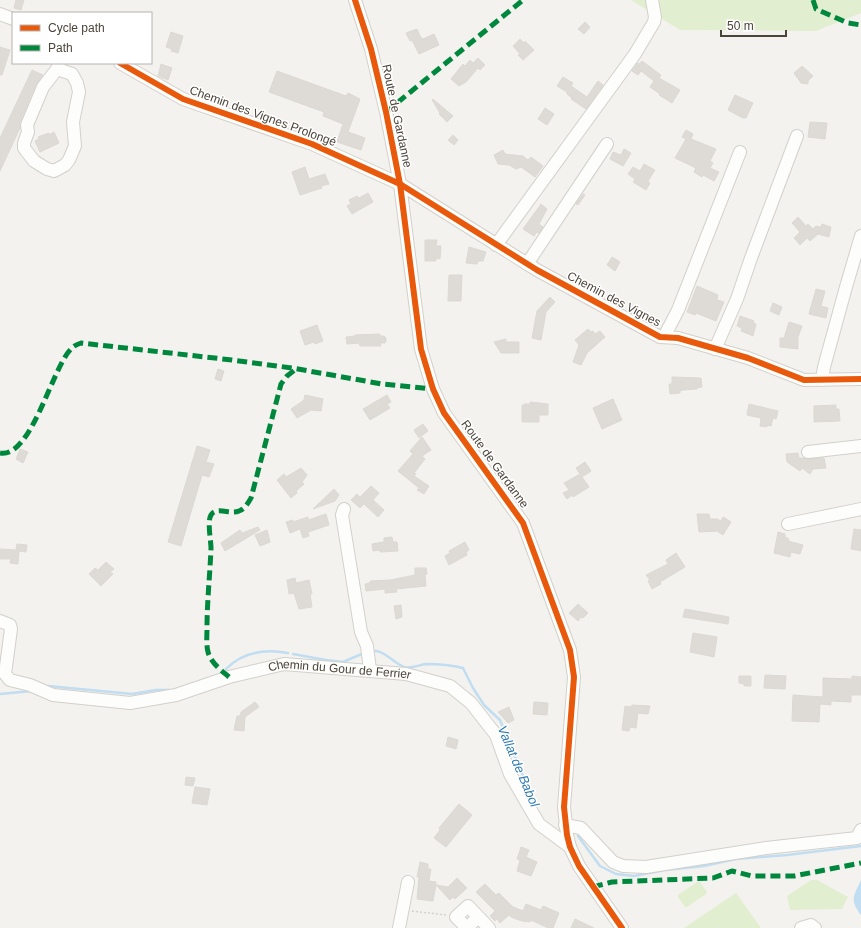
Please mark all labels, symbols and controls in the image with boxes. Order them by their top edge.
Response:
legend [12,12,152,64]
scale bar [721,12,786,38]
text: 50 m [727,19,754,33]
text: Cycle path [48,21,105,35]
text: Path [48,41,73,55]
street label: Route de Gardanne [379,63,415,169]
street label: Chemin des Vignes Prolongé [188,83,339,149]
street label: Chemin des Vignes [565,268,663,330]
street label: Route de Gardanne [458,417,532,511]
street label: Chemin du Gour de Ferrier [267,657,413,682]
water label: Vallat de Babol [495,723,543,810]

